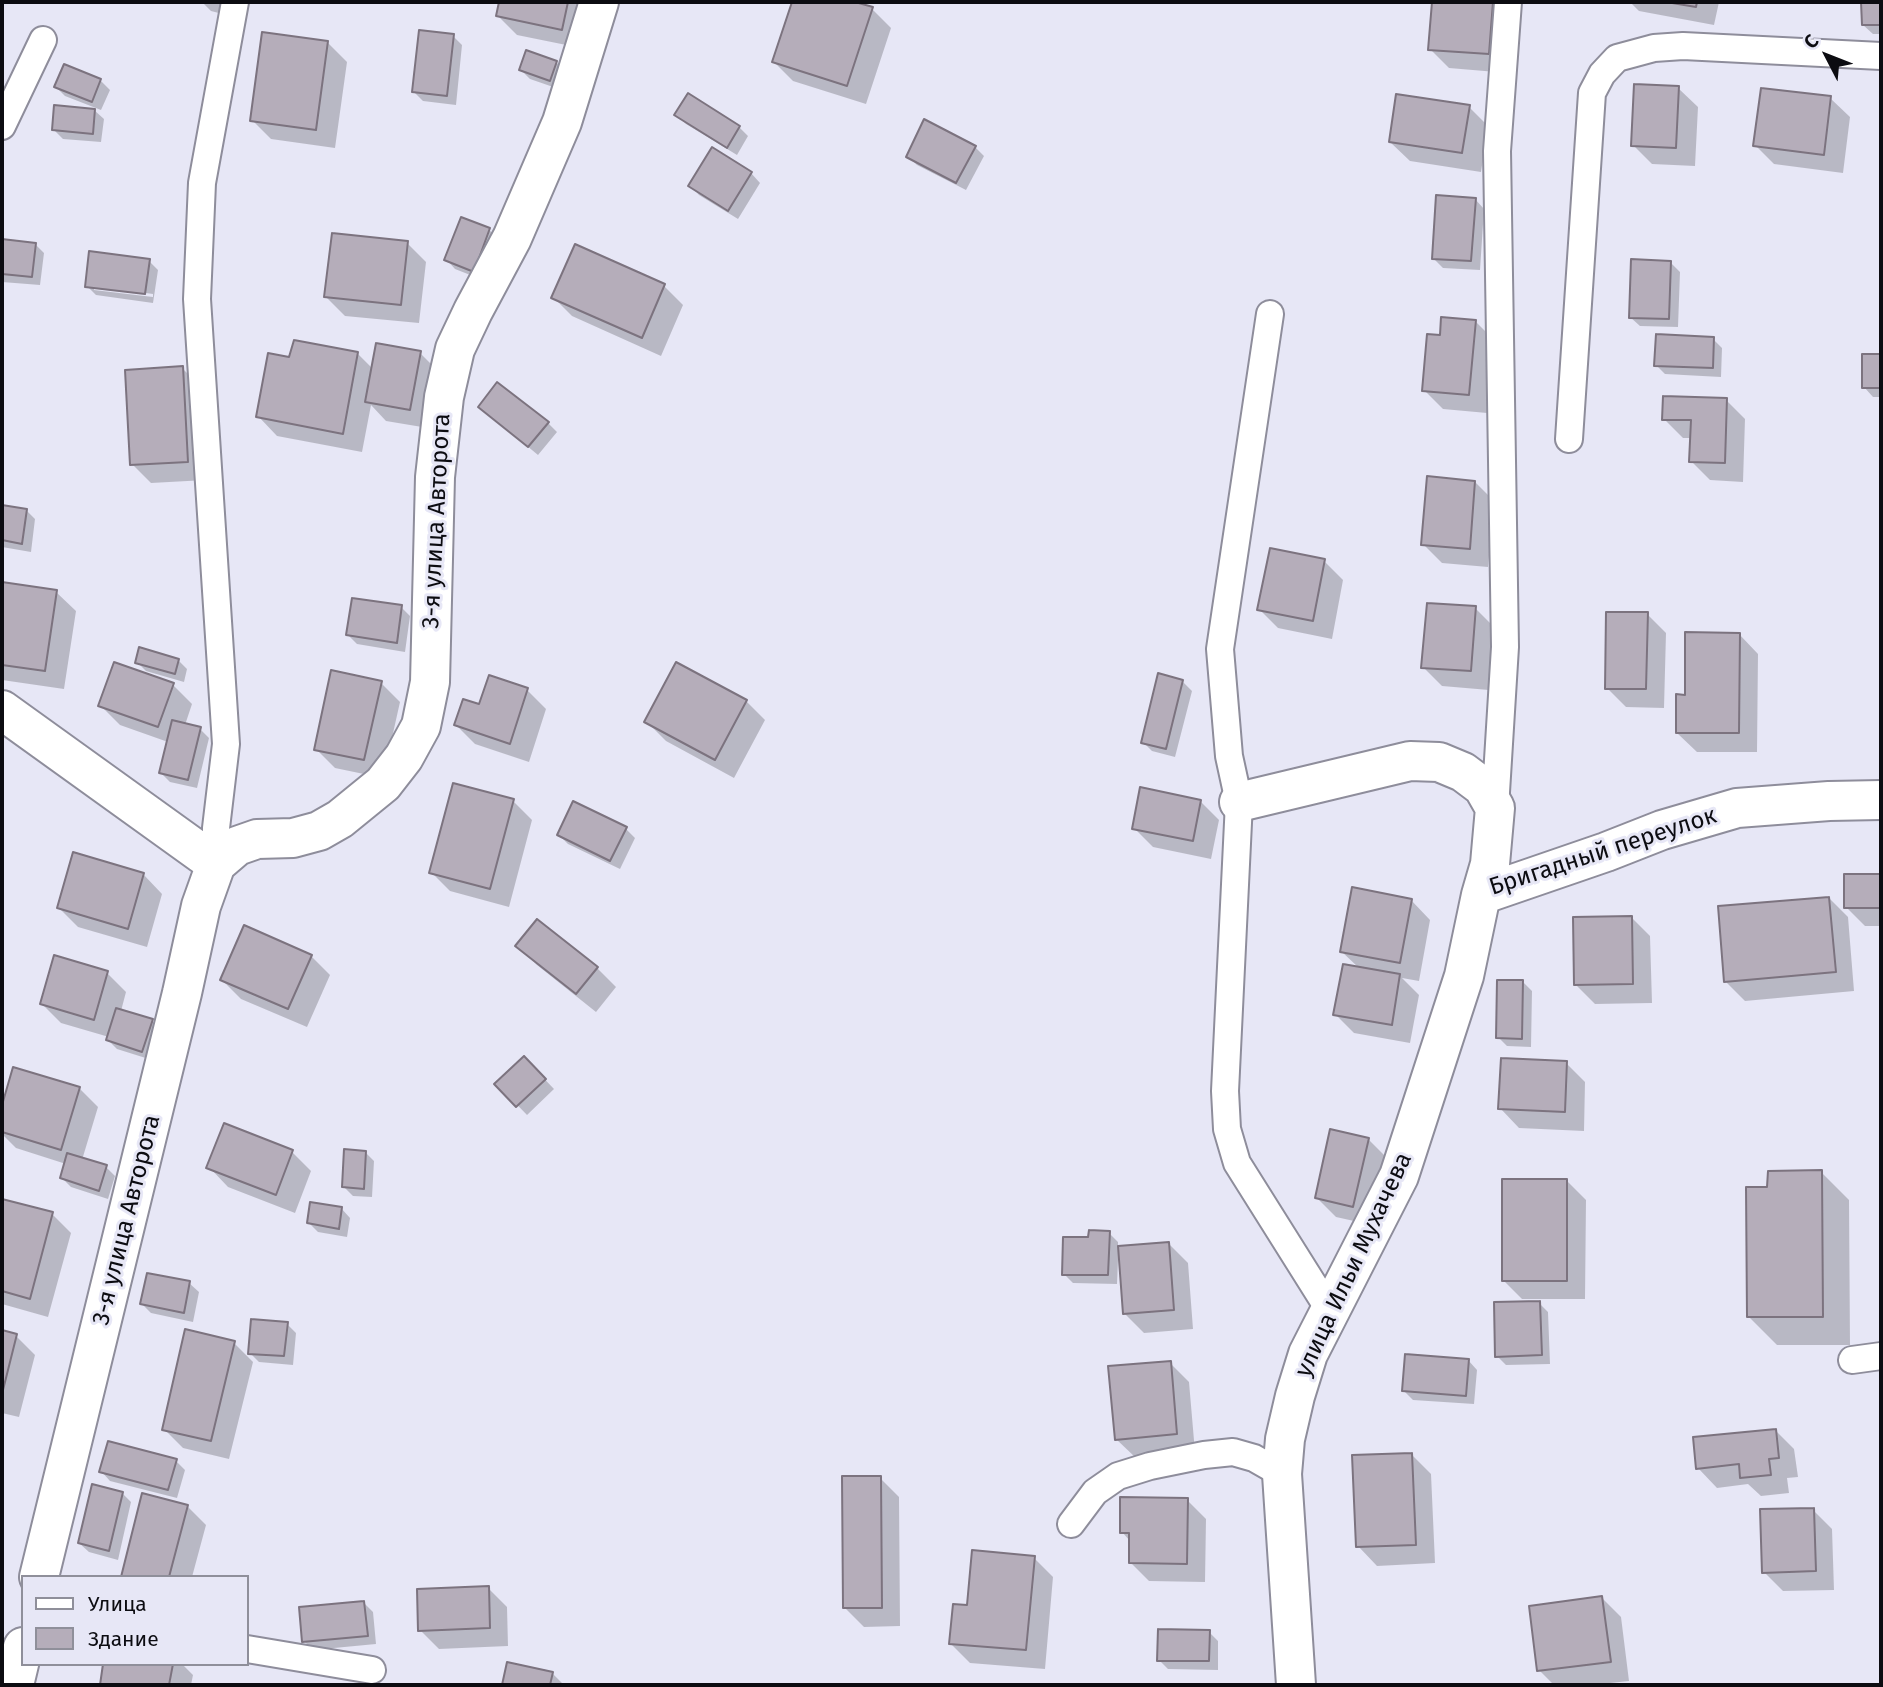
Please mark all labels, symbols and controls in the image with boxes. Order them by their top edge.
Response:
north arrow [1792,21,1862,91]
text: С [1799,30,1823,53]
street label: 3-я улица Авторота [417,413,457,629]
street label: Бригадный переулок [1486,802,1720,902]
street label: 3-я улица Авторота [87,1112,167,1328]
street label: улица Ильи Мухачева [1289,1148,1419,1382]
legend [21,1575,248,1666]
text: Улица [88,1591,147,1617]
text: Здание [88,1626,159,1652]

